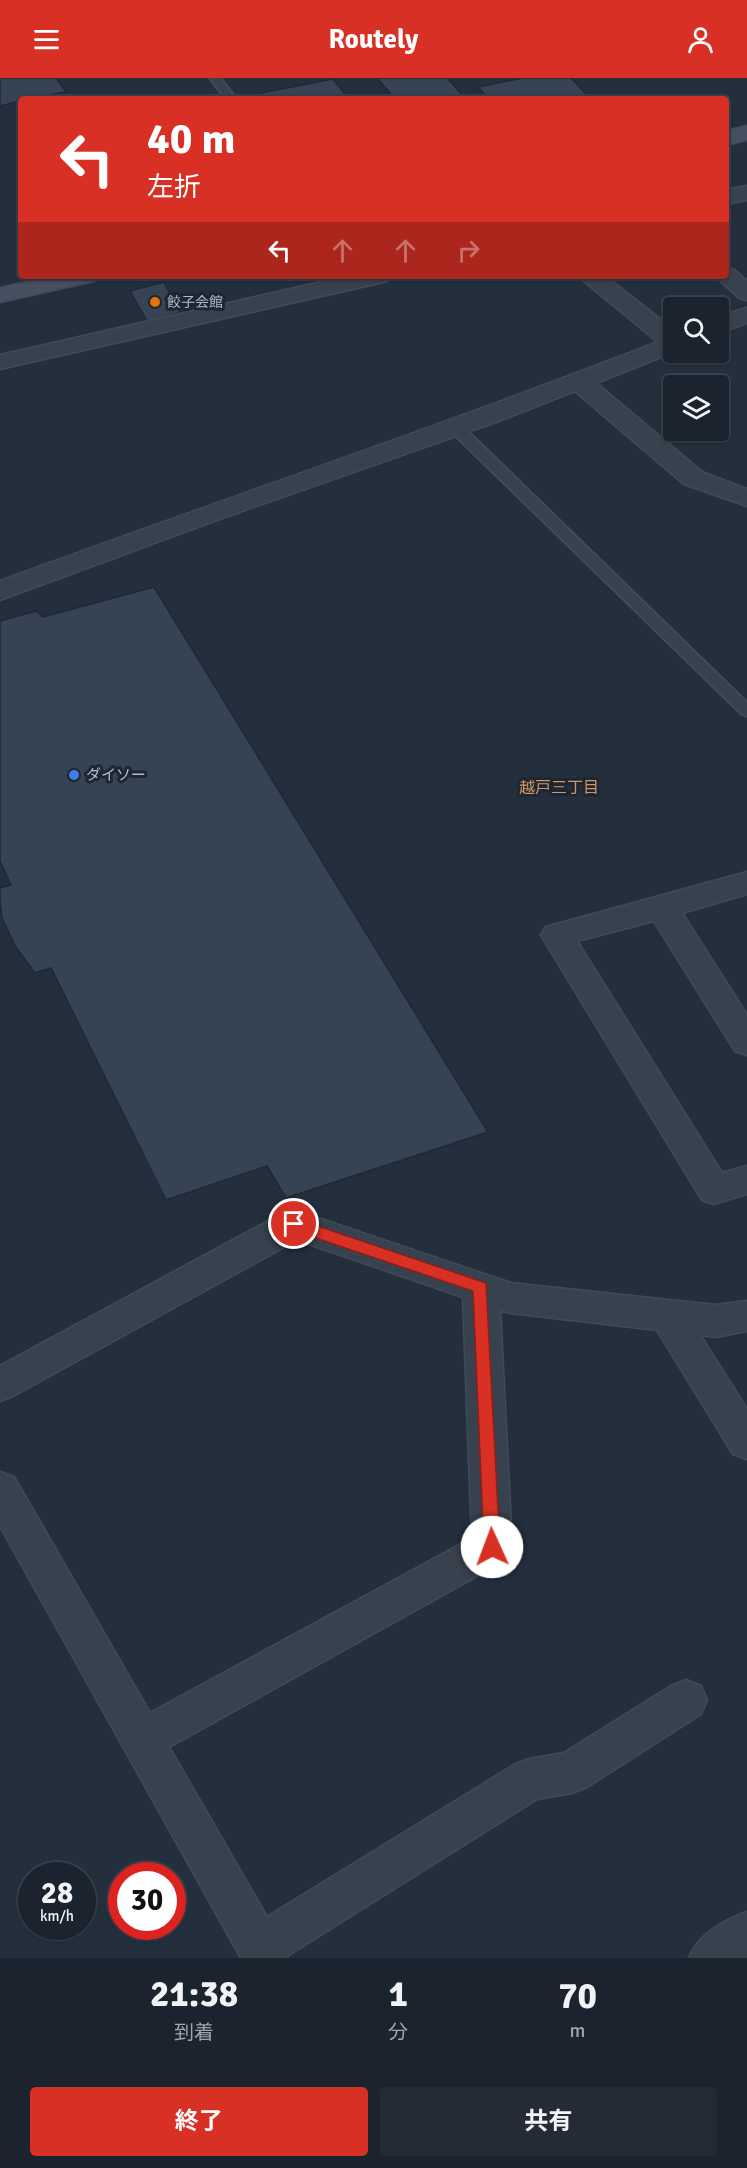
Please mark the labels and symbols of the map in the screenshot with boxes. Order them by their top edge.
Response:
place label: 餃子会館 [167,294,223,311]
marker: 餃子会館 [148,295,162,309]
place label: ダイソー [86,766,146,784]
marker: ダイソー [67,768,81,782]
district label: 越戸三丁目 [519,778,599,798]
pin [268,1198,319,1249]
position arrow [460,1515,524,1579]
speed limit sign: 30 [108,1862,186,1940]

